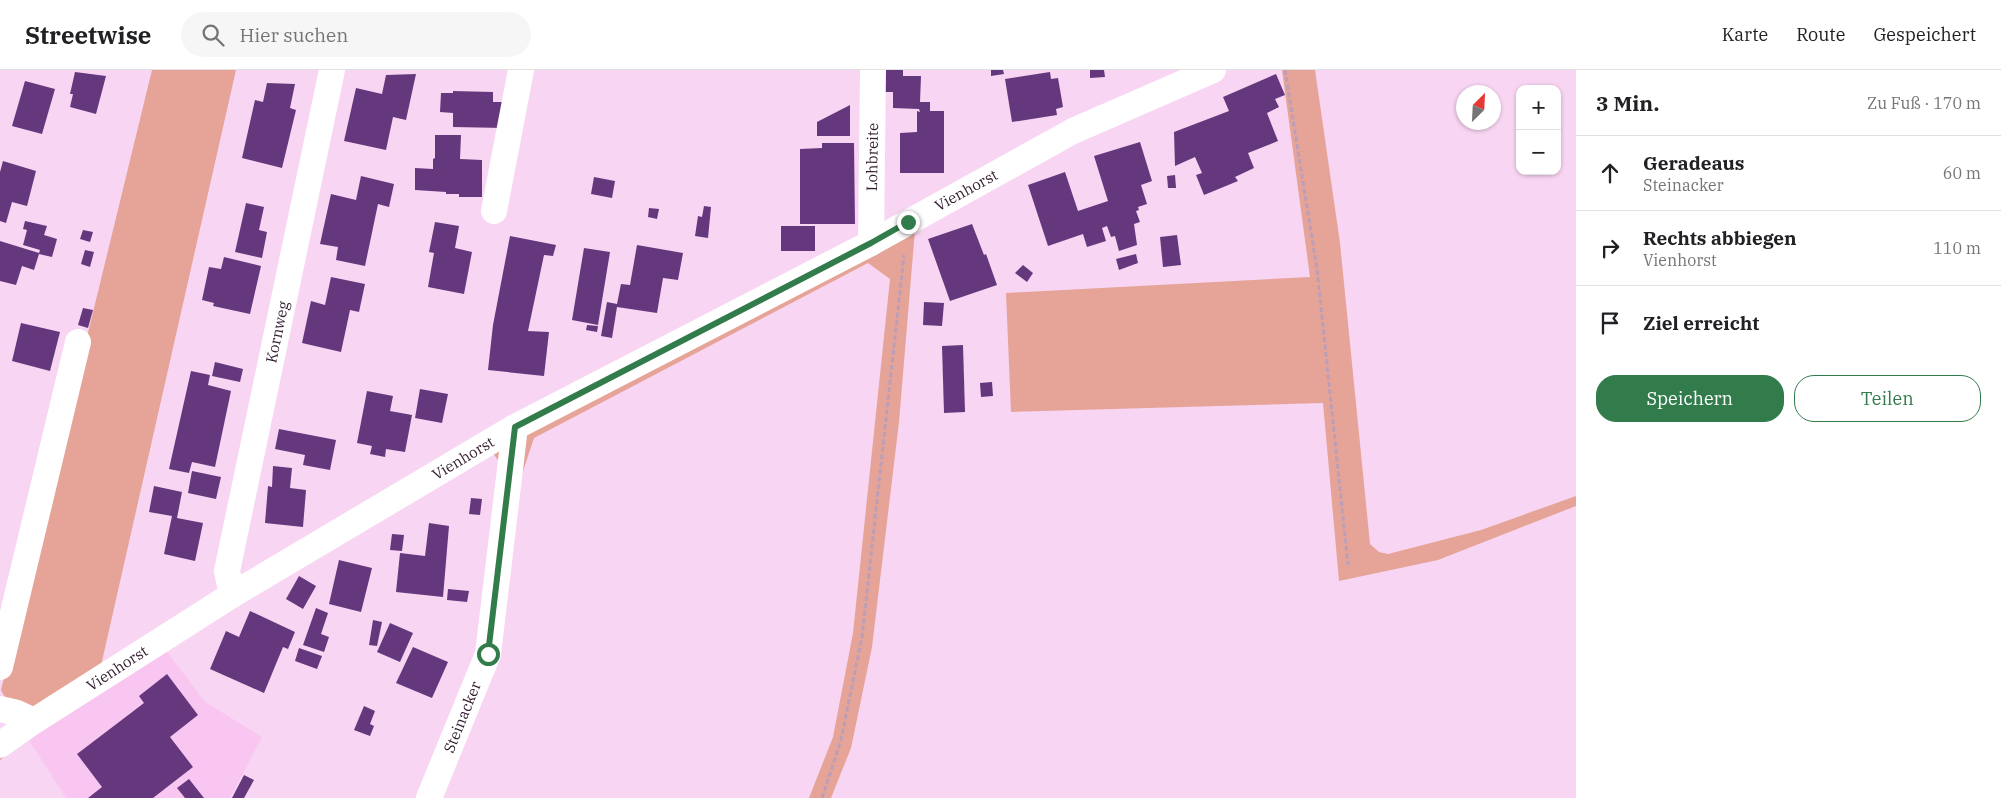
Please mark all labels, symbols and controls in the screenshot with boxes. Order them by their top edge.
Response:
search box [181,12,531,57]
text: Streetwise [25,19,151,51]
icon: search [199,21,227,49]
text: Hier suchen [239,23,348,47]
text: Karte [1722,23,1768,46]
text: Route [1796,23,1845,46]
text: Gespeichert [1873,23,1976,46]
north arrow [1456,85,1501,130]
map controls [1516,85,1561,175]
button: + [1516,85,1561,130]
text: 3 Min. [1596,89,1659,117]
text: Zu Fuß · 170 m [1867,93,1981,113]
street label: Lohbreite [862,123,882,191]
button: − [1516,130,1561,175]
text: Geradeaus [1643,151,1744,175]
icon: ahead [1596,159,1624,187]
text: 60 m [1943,163,1981,183]
street label: Vienhorst [931,165,1001,215]
text: Steinacker [1643,175,1724,195]
route end [897,211,920,234]
text: Rechts abbiegen [1643,226,1797,250]
icon: right [1596,234,1624,262]
text: 110 m [1933,238,1981,258]
text: Vienhorst [1643,250,1717,270]
street label: Kornweg [261,299,293,365]
icon: arrive [1596,309,1624,337]
text: Ziel erreicht [1643,311,1759,335]
button: Speichern [1596,375,1784,422]
button: Teilen [1794,375,1981,422]
street label: Vienhorst [429,432,497,484]
street label: Vienhorst [83,641,151,695]
route start [477,643,500,666]
street label: Steinacker [439,678,485,756]

